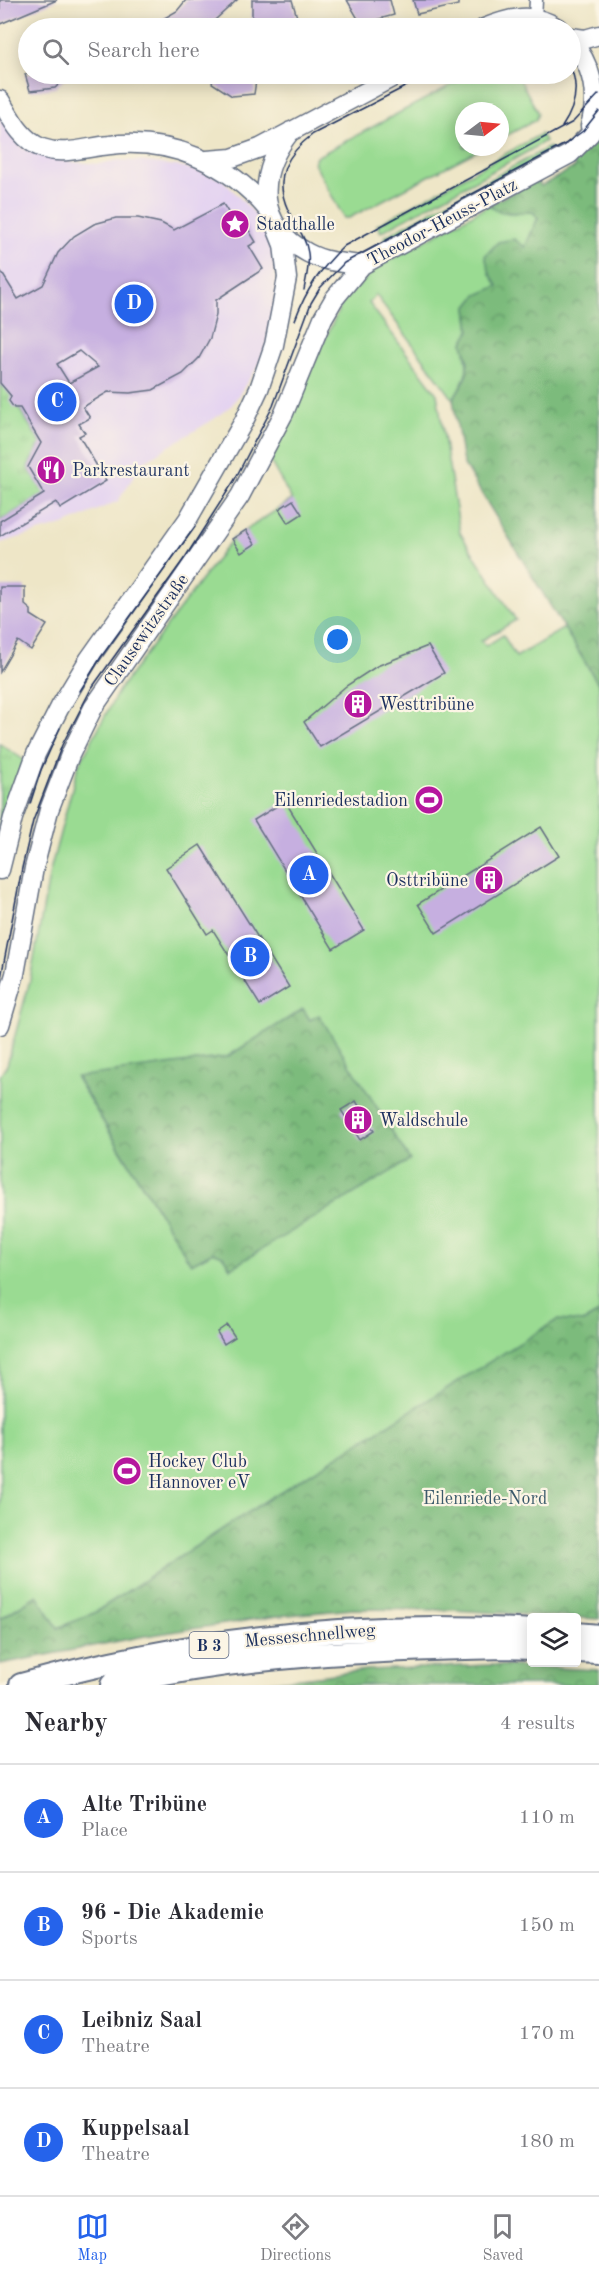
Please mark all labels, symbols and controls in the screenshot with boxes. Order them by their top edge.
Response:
search box [18,18,581,84]
icon: search [39,35,72,68]
text: Search here [87,40,200,62]
north arrow [455,102,509,156]
street label: Theodor-Heuss-Platz [365,176,520,270]
place icon: Stadthalle [219,208,251,240]
place label: Stadthalle [256,216,335,234]
pin: D [114,282,154,326]
pin: C [38,380,76,424]
restaurant icon: Parkrestaurant [35,454,67,486]
place label: Parkrestaurant [72,462,190,480]
street label: Clausewitzstraße [101,571,192,690]
your location [323,625,352,654]
building icon: Westtribüne [342,688,374,720]
place label: Westtribüne [379,696,474,714]
sports icon: Eilenriedestadion [413,784,445,816]
place label: Eilenriedestadion [274,792,408,810]
pin: A [290,852,328,898]
building icon: Osttribüne [473,864,505,896]
place label: Osttribüne [386,872,468,890]
pin: B [230,934,270,980]
building icon: Waldschule [342,1104,374,1136]
place label: Waldschule [379,1112,468,1130]
place label: Hockey Club Hannover eV [148,1453,250,1492]
sports icon: Hockey Club Hannover eV [111,1455,143,1487]
park label: Eilenriede-Nord [423,1490,547,1508]
map controls [527,1613,581,1667]
button: layers [527,1613,581,1667]
street label: Messeschnellweg [244,1621,377,1651]
road number: B 3 [190,1632,228,1658]
text: Nearby [24,1711,108,1737]
text: 4 results [500,1714,575,1734]
text: Alte Tribüne [81,1794,207,1816]
text: A [36,1808,51,1828]
text: 110 m [519,1808,575,1828]
text: Place [81,1821,128,1841]
text: 96 - Die Akademie [81,1902,264,1924]
text: B [36,1916,51,1936]
text: 150 m [519,1916,575,1936]
text: Sports [81,1929,138,1949]
text: Leibniz Saal [81,2010,202,2032]
text: C [37,2024,50,2044]
text: 170 m [519,2024,575,2044]
text: Theatre [81,2037,150,2057]
text: Kuppelsaal [81,2118,190,2140]
text: D [36,2132,51,2152]
text: 180 m [519,2132,575,2152]
text: Theatre [81,2145,150,2165]
tab: Map [76,2210,109,2266]
tab: Directions [260,2210,331,2266]
tab: Saved [483,2210,523,2266]

